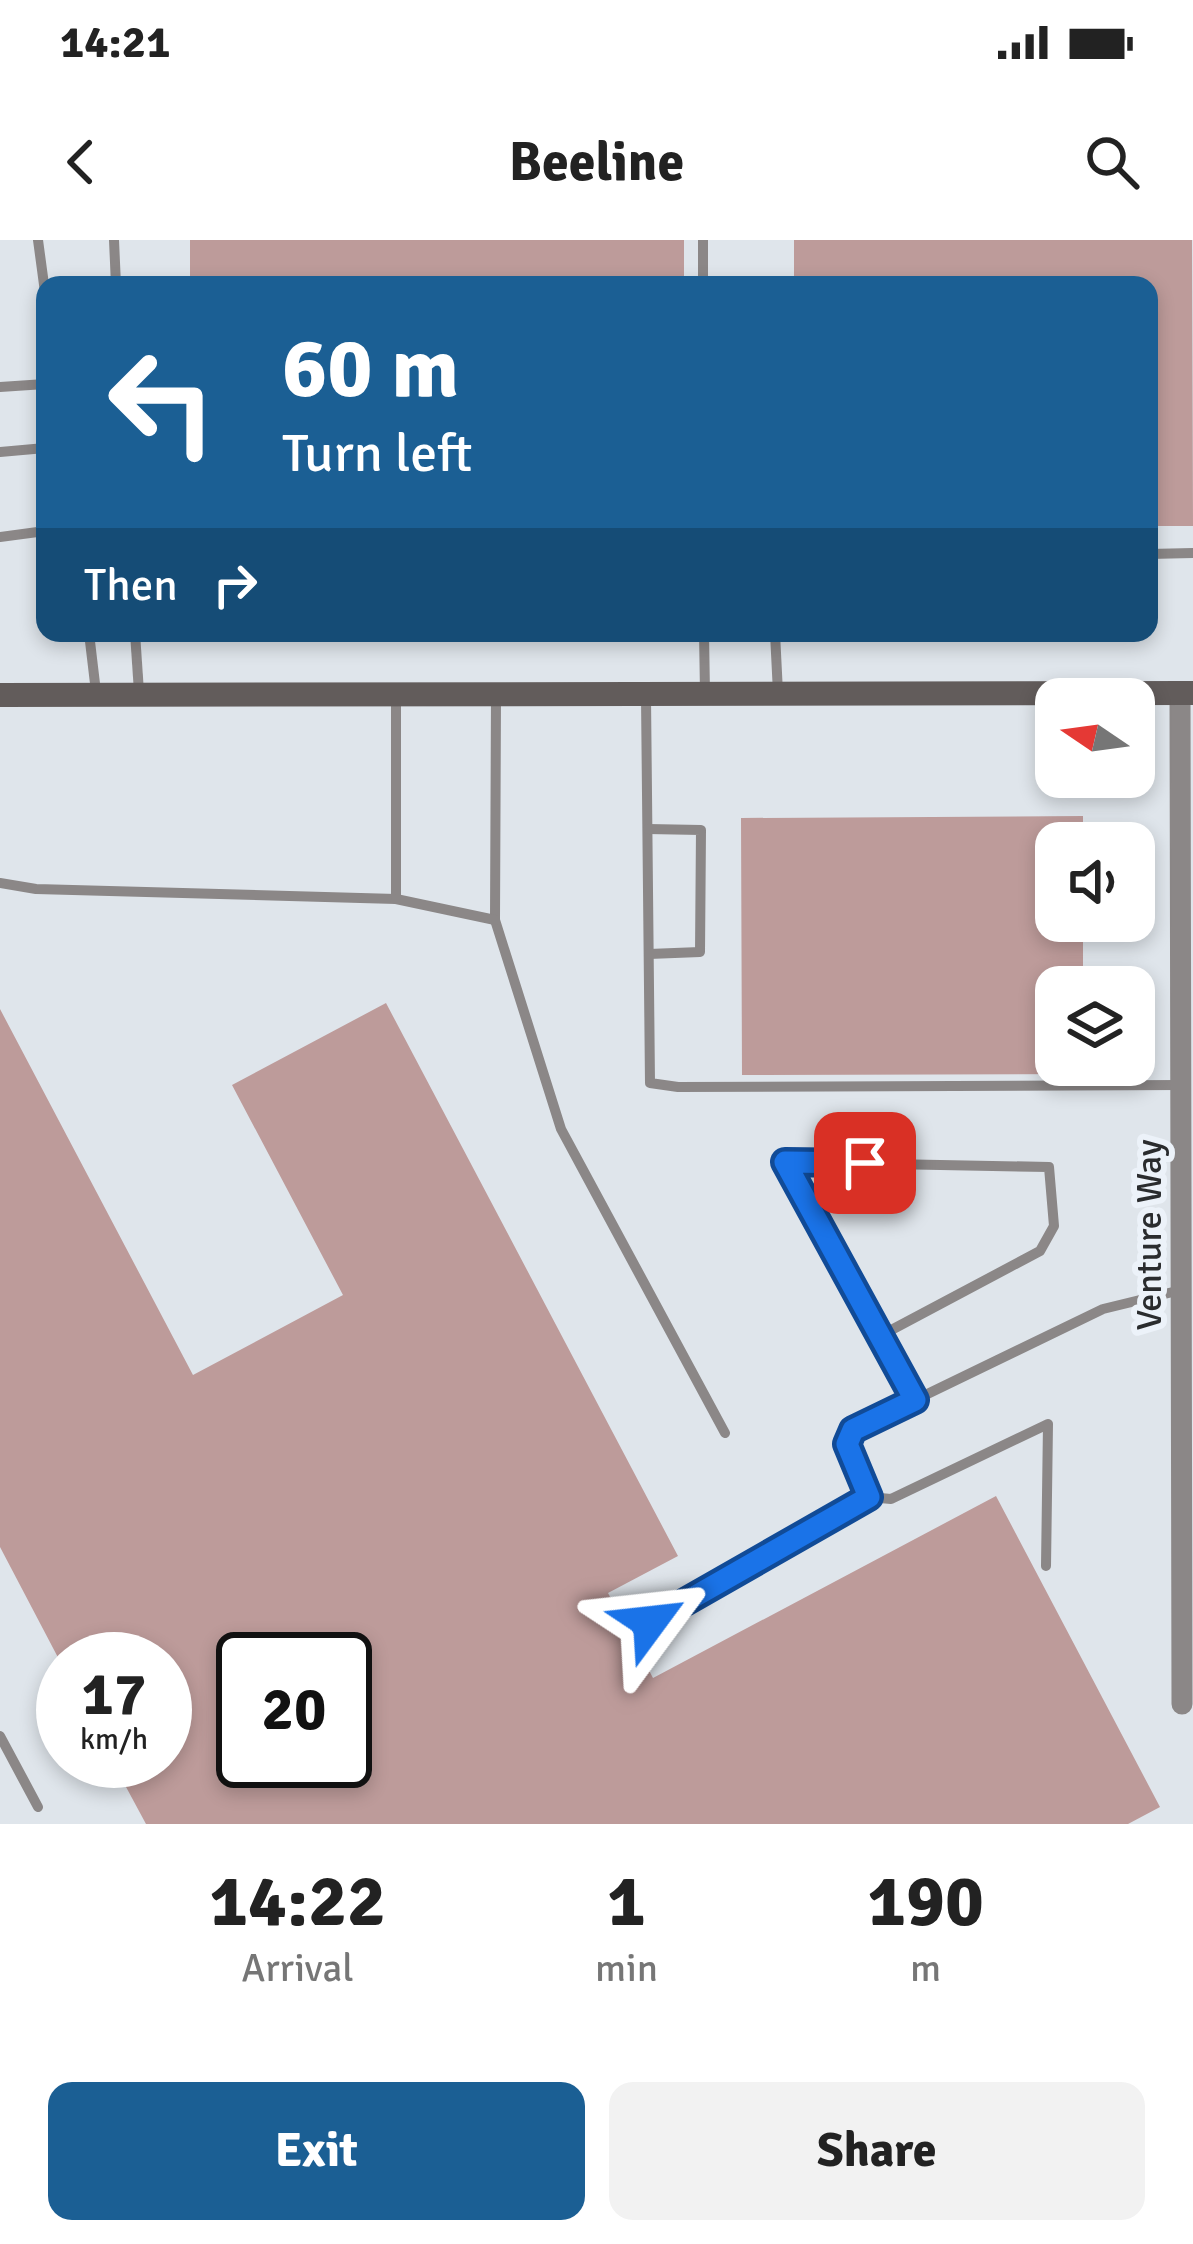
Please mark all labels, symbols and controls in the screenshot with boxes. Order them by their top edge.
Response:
text: 14:21 [60,15,170,70]
icon: back [48,129,114,195]
text: Beeline [509,129,684,196]
icon: search [1079,129,1145,195]
text: 60 m [282,317,459,421]
icon: left [84,324,240,480]
text: Turn left [282,420,472,487]
icon: right [202,552,268,618]
text: Then [84,558,178,613]
north arrow [1035,678,1155,798]
map controls [1035,678,1155,1086]
button: sound [1035,822,1155,942]
button: layers [1035,966,1155,1086]
pin [814,1112,916,1214]
icon: arrive [832,1130,898,1196]
street label: Venture Way [1127,1139,1172,1331]
position arrow [587,1559,713,1685]
speed limit sign: 20 [216,1632,372,1788]
text: 17 [82,1658,146,1732]
text: km/h [80,1721,148,1758]
text: 14:22 [209,1857,386,1946]
text: 1 [607,1857,646,1946]
text: 190 [867,1857,984,1946]
text: Arrival [241,1944,354,1992]
text: min [595,1944,658,1992]
text: m [910,1944,941,1992]
button: Exit [48,2082,585,2220]
button: Share [609,2082,1145,2220]

